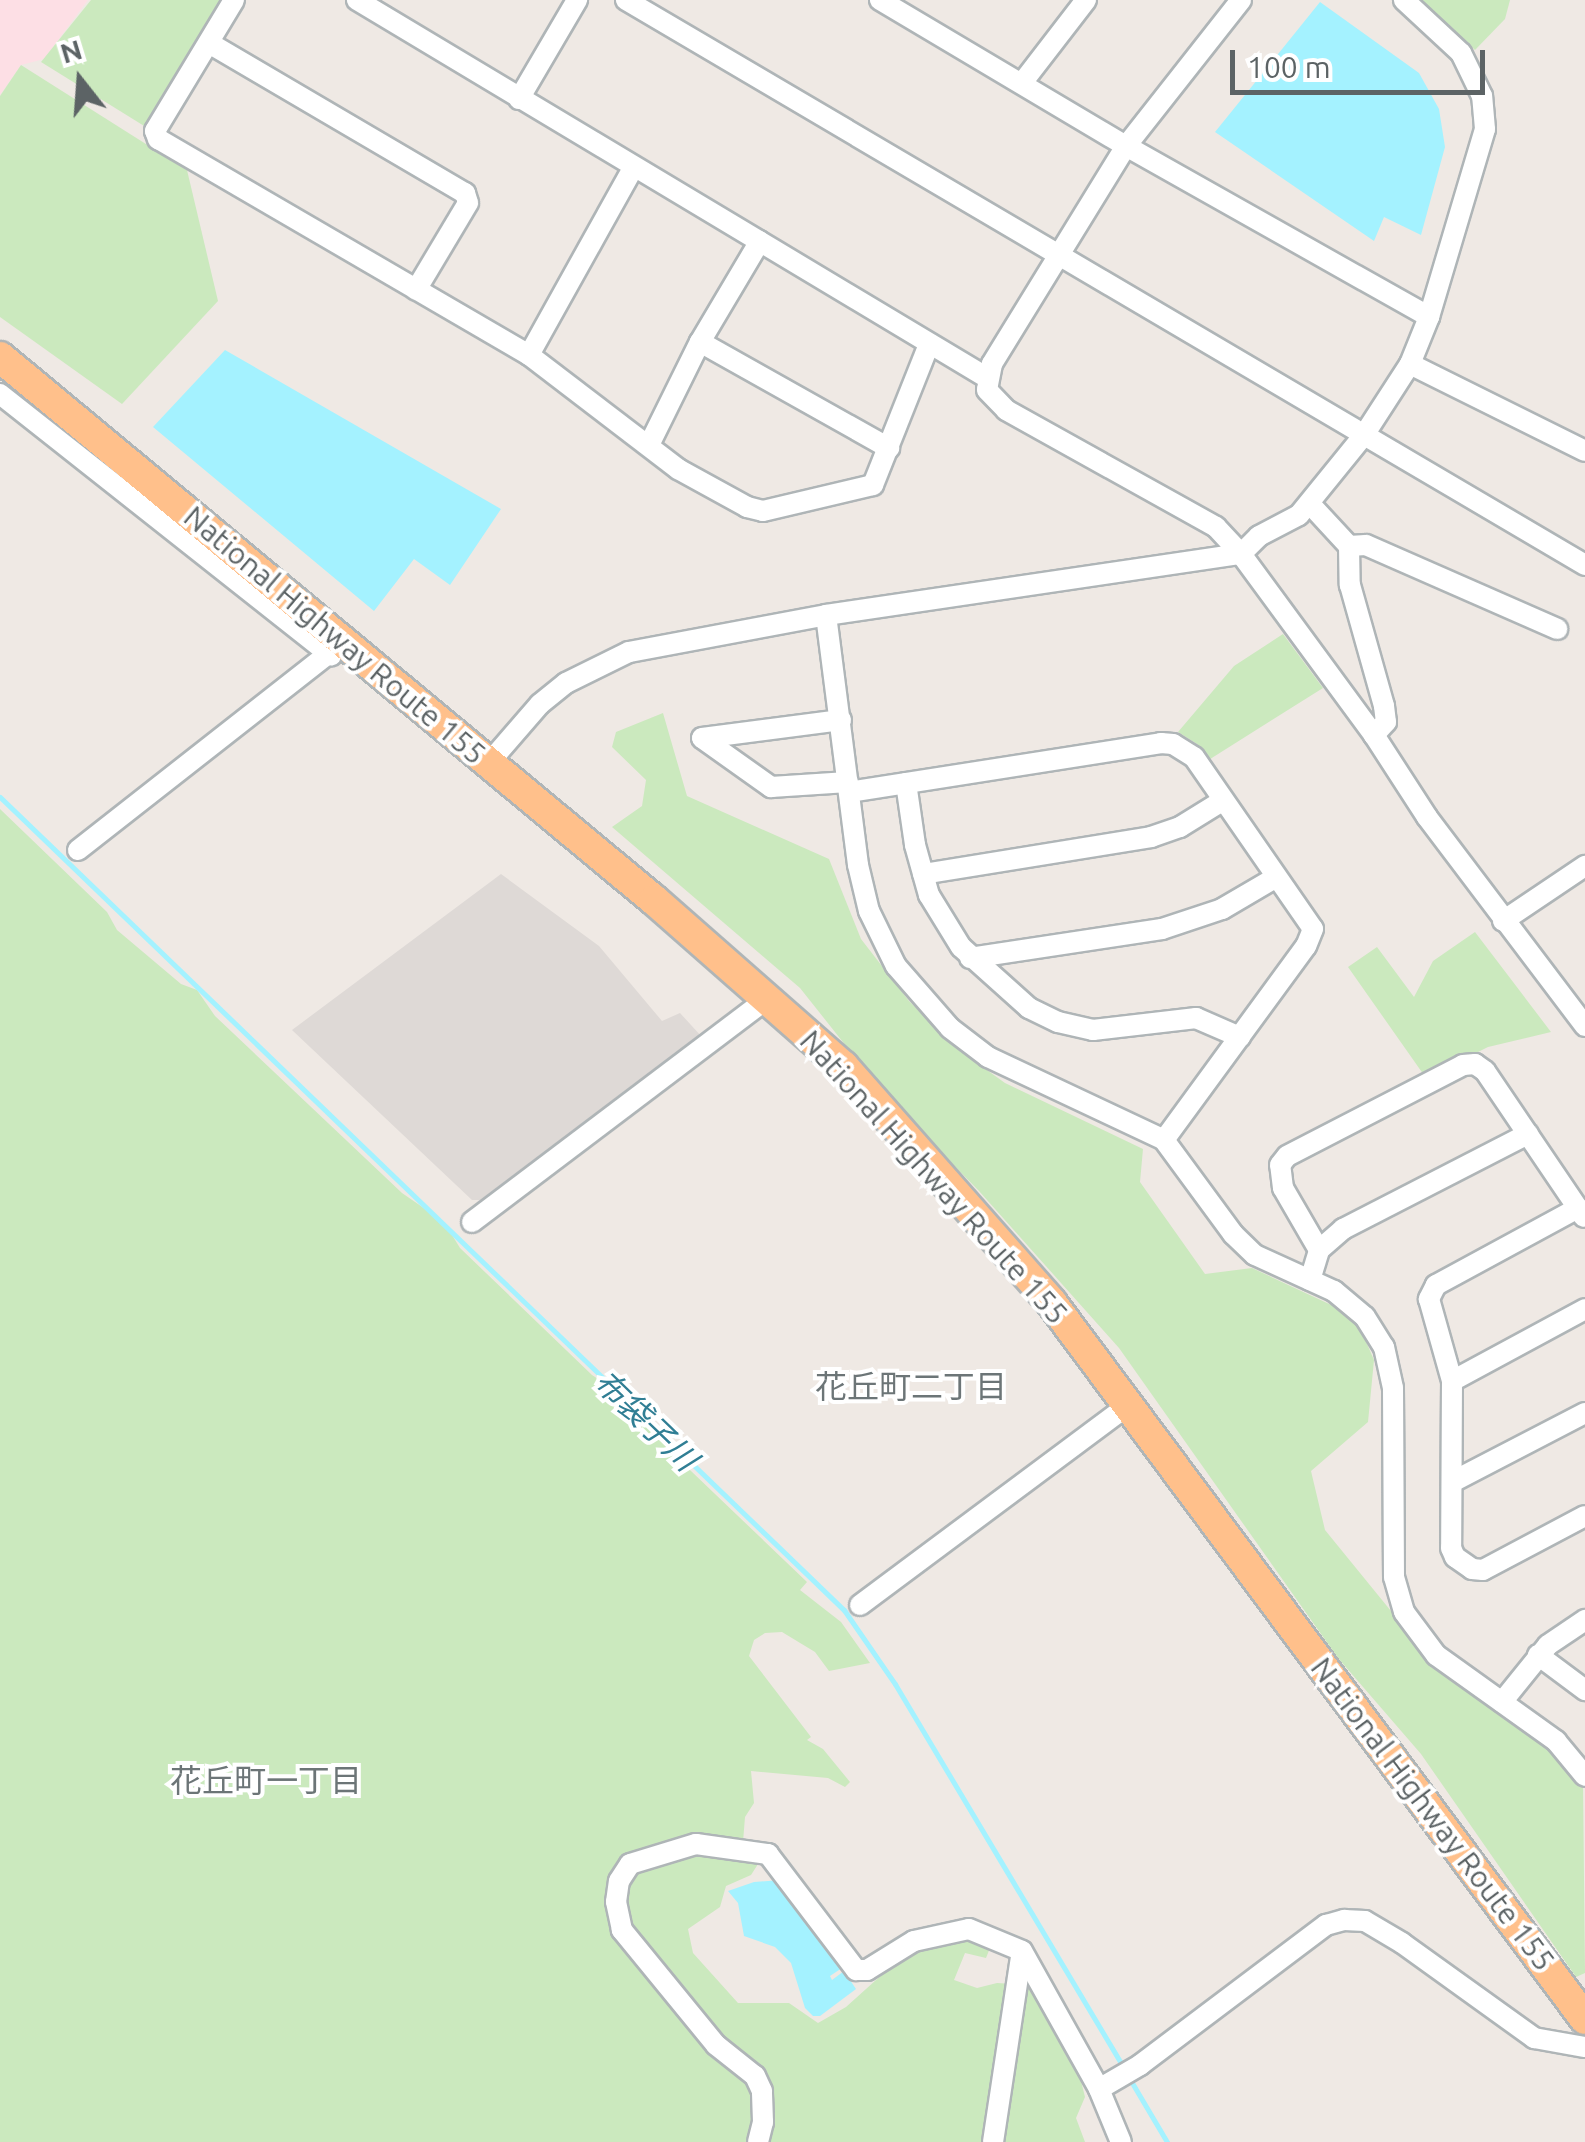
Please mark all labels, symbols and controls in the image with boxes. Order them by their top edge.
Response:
north arrow [30,30,130,130]
scale bar [1235,30,1490,92]
text: N [57,33,86,69]
text: 100 m [1247,50,1331,84]
street label: National Highway Route 155 [177,498,493,772]
street label: National Highway Route 155 [793,1023,1075,1331]
water label: 布袋子川 [587,1362,705,1478]
district label: 花丘町二丁目 [815,1367,1007,1405]
street label: National Highway Route 155 [1304,1650,1562,1978]
district label: 花丘町一丁目 [170,1761,362,1799]

